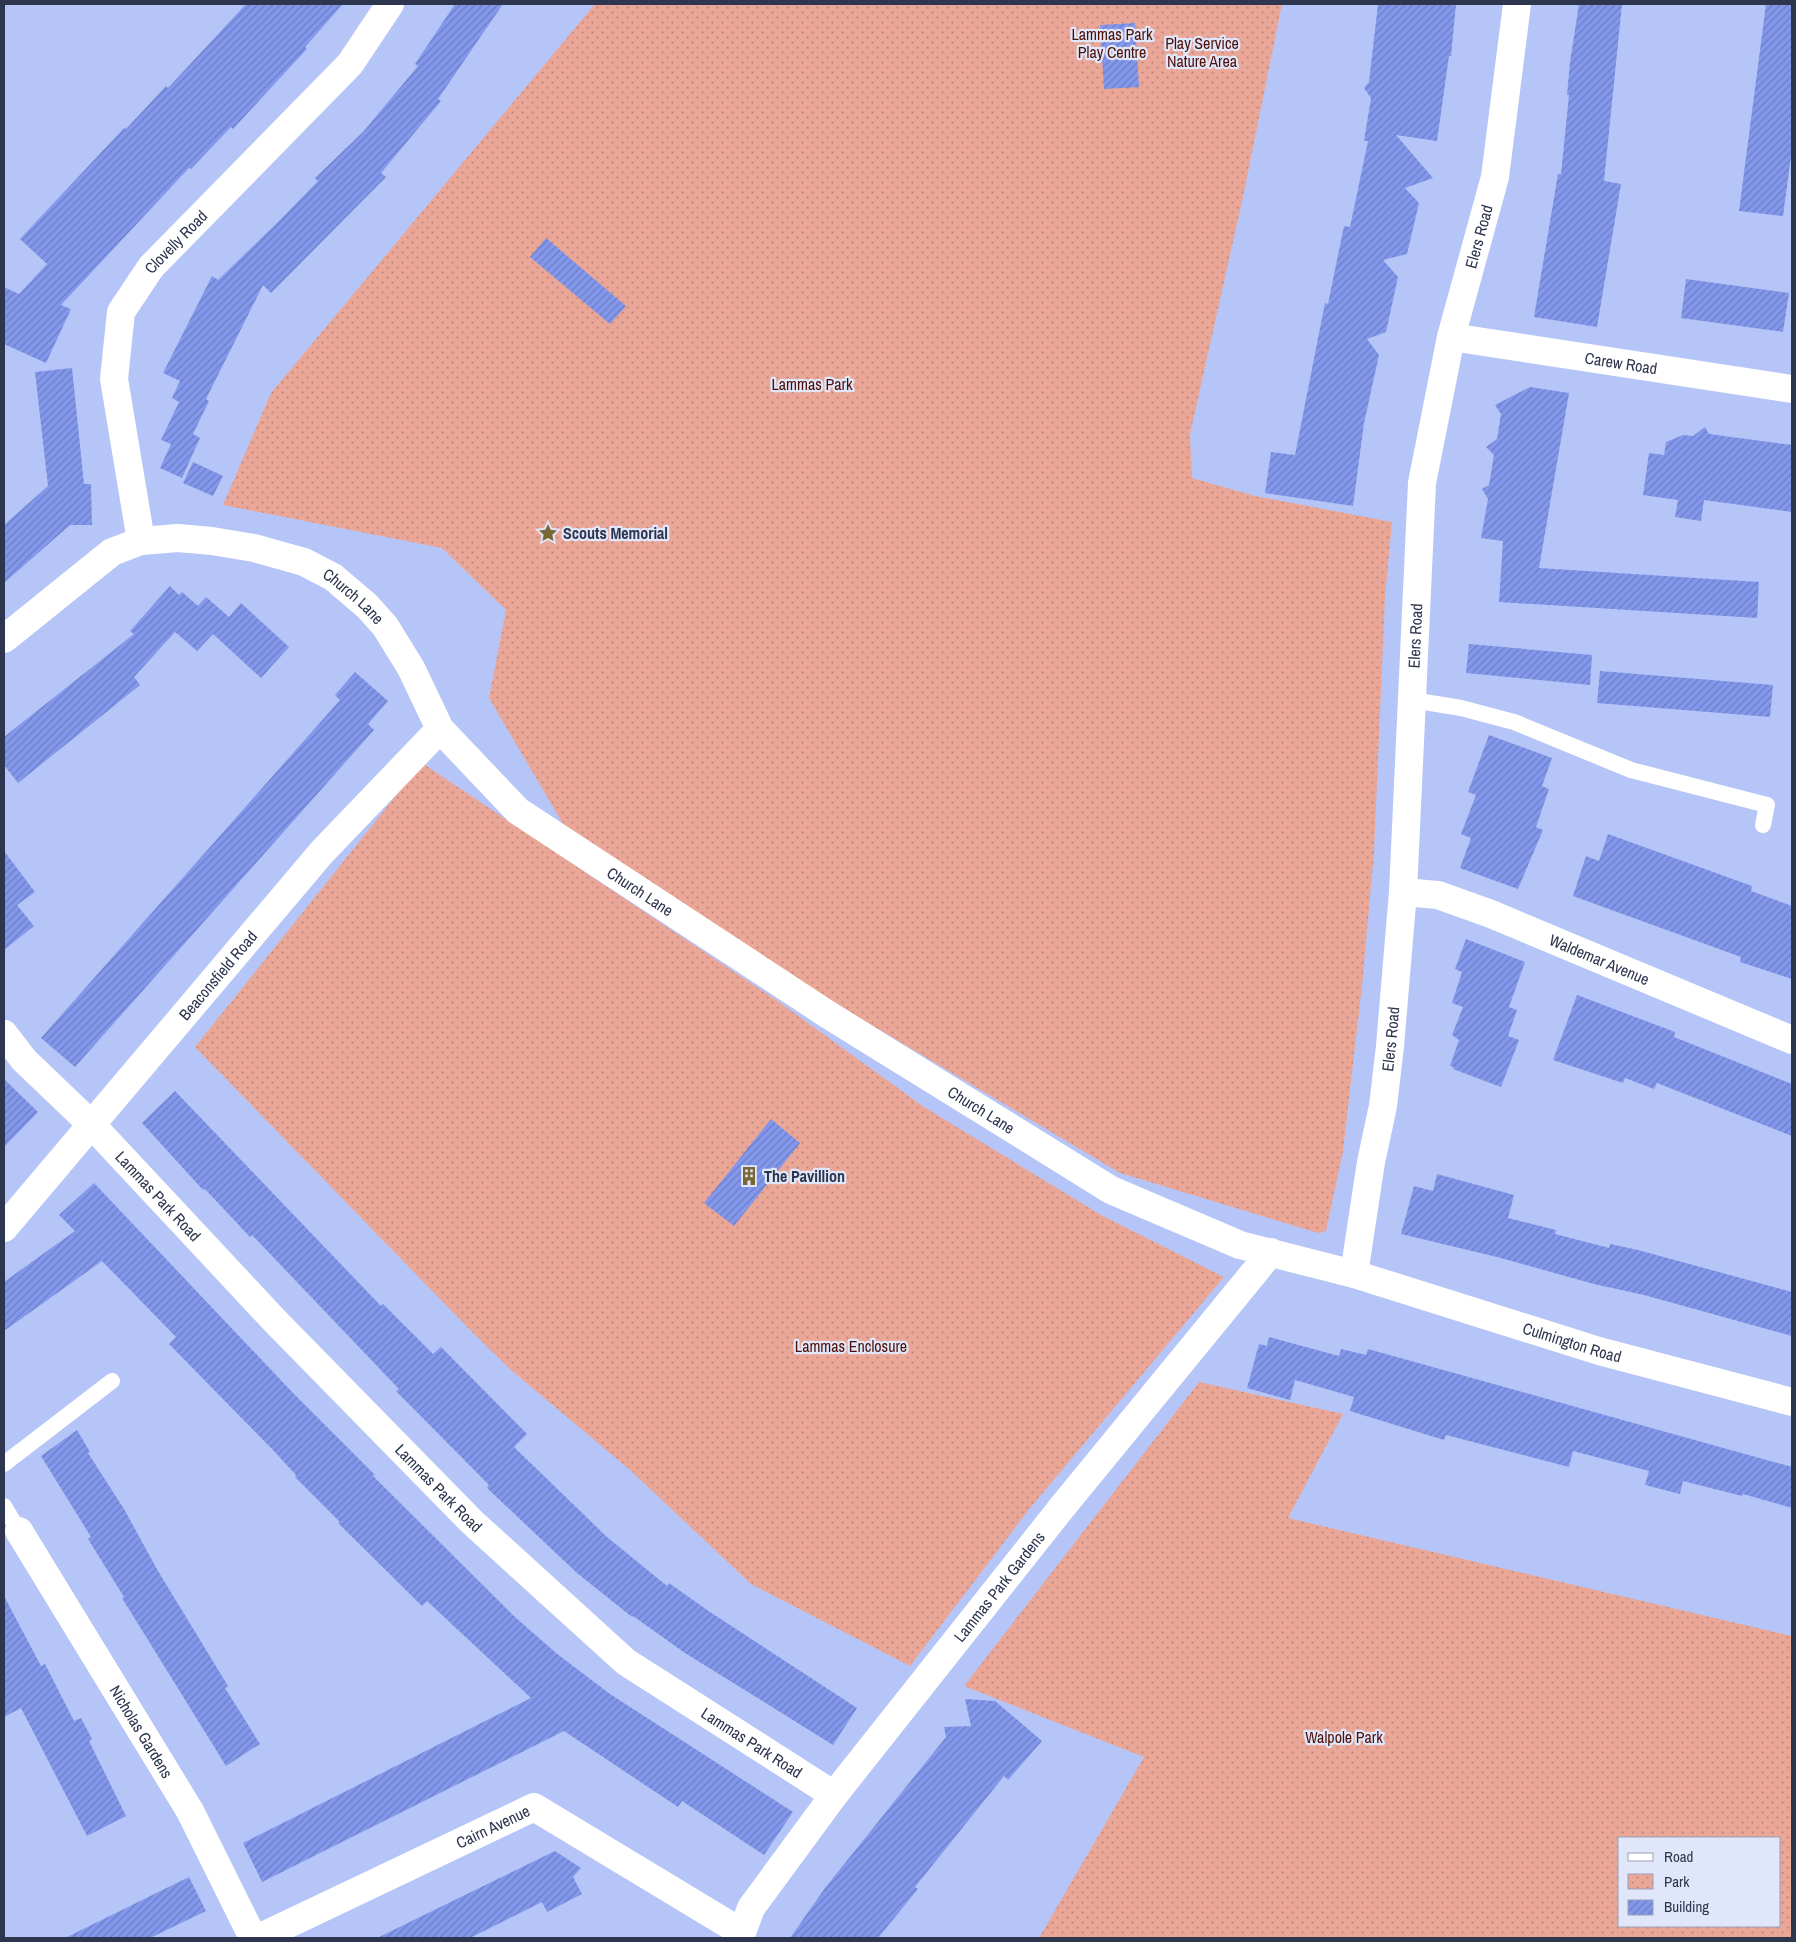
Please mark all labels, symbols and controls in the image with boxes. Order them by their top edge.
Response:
park label: Lammas Park Play Centre [1072,23,1153,63]
park label: Play Service Nature Area [1165,32,1239,72]
street label: Elers Road [1459,202,1498,271]
street label: Clovelly Road [139,205,212,277]
street label: Carew Road [1583,347,1659,379]
park label: Lammas Park [772,373,853,395]
place icon: Scouts Memorial [537,522,559,544]
place label: Scouts Memorial [563,522,668,544]
street label: Church Lane [319,563,389,629]
street label: Elers Road [1402,603,1427,669]
street label: Church Lane [603,861,678,921]
street label: Beaconsfield Road [174,926,262,1025]
street label: Waldemar Avenue [1546,929,1653,990]
street label: Elers Road [1376,1006,1404,1073]
street label: Church Lane [944,1080,1019,1139]
street label: Lammas Park Road [111,1146,206,1246]
building icon: The Pavillion [738,1165,760,1187]
place label: The Pavillion [764,1165,845,1187]
street label: Culmington Road [1520,1317,1624,1367]
park label: Lammas Enclosure [795,1335,907,1357]
street label: Lammas Park Road [390,1439,487,1537]
street label: Lammas Park Gardens [949,1527,1050,1646]
street label: Nicholas Gardens [105,1681,178,1782]
street label: Lammas Park Road [697,1702,807,1783]
park label: Walpole Park [1305,1726,1383,1748]
street label: Cairn Avenue [452,1800,533,1854]
legend [1618,1837,1781,1927]
text: Road [1664,1846,1693,1867]
text: Park [1664,1871,1690,1892]
text: Building [1664,1896,1709,1917]

